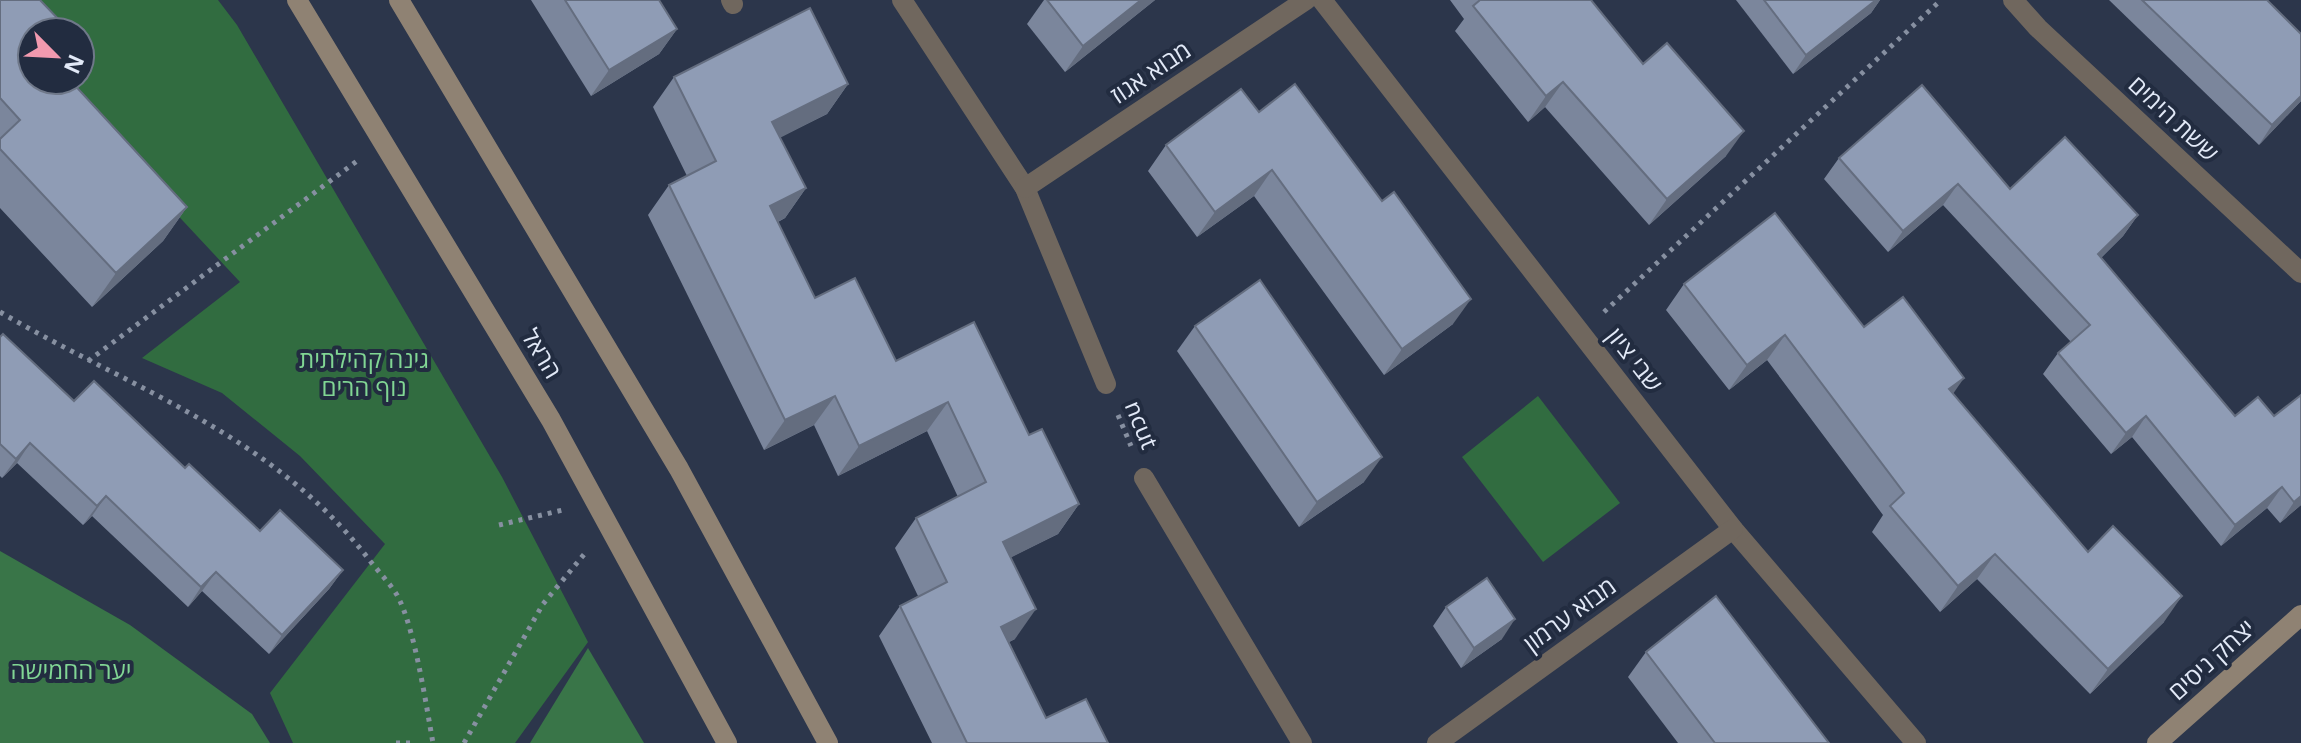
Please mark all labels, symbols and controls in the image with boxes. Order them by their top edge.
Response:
north arrow [16,16,96,96]
street label: מבוא אגוז [1104,33,1197,111]
text: N [58,50,93,79]
street label: ששת הימים [2122,68,2226,168]
street label: שבי ציון [1600,320,1671,398]
street label: הראל [515,322,570,384]
park label: גינה קהילתית נוף הרים [299,342,429,403]
street label: ncut [1118,395,1167,454]
street label: מבוא ערמון [1516,569,1622,659]
street label: יצחק ניסים [2161,611,2261,707]
park label: יער החמישה [11,653,131,686]

